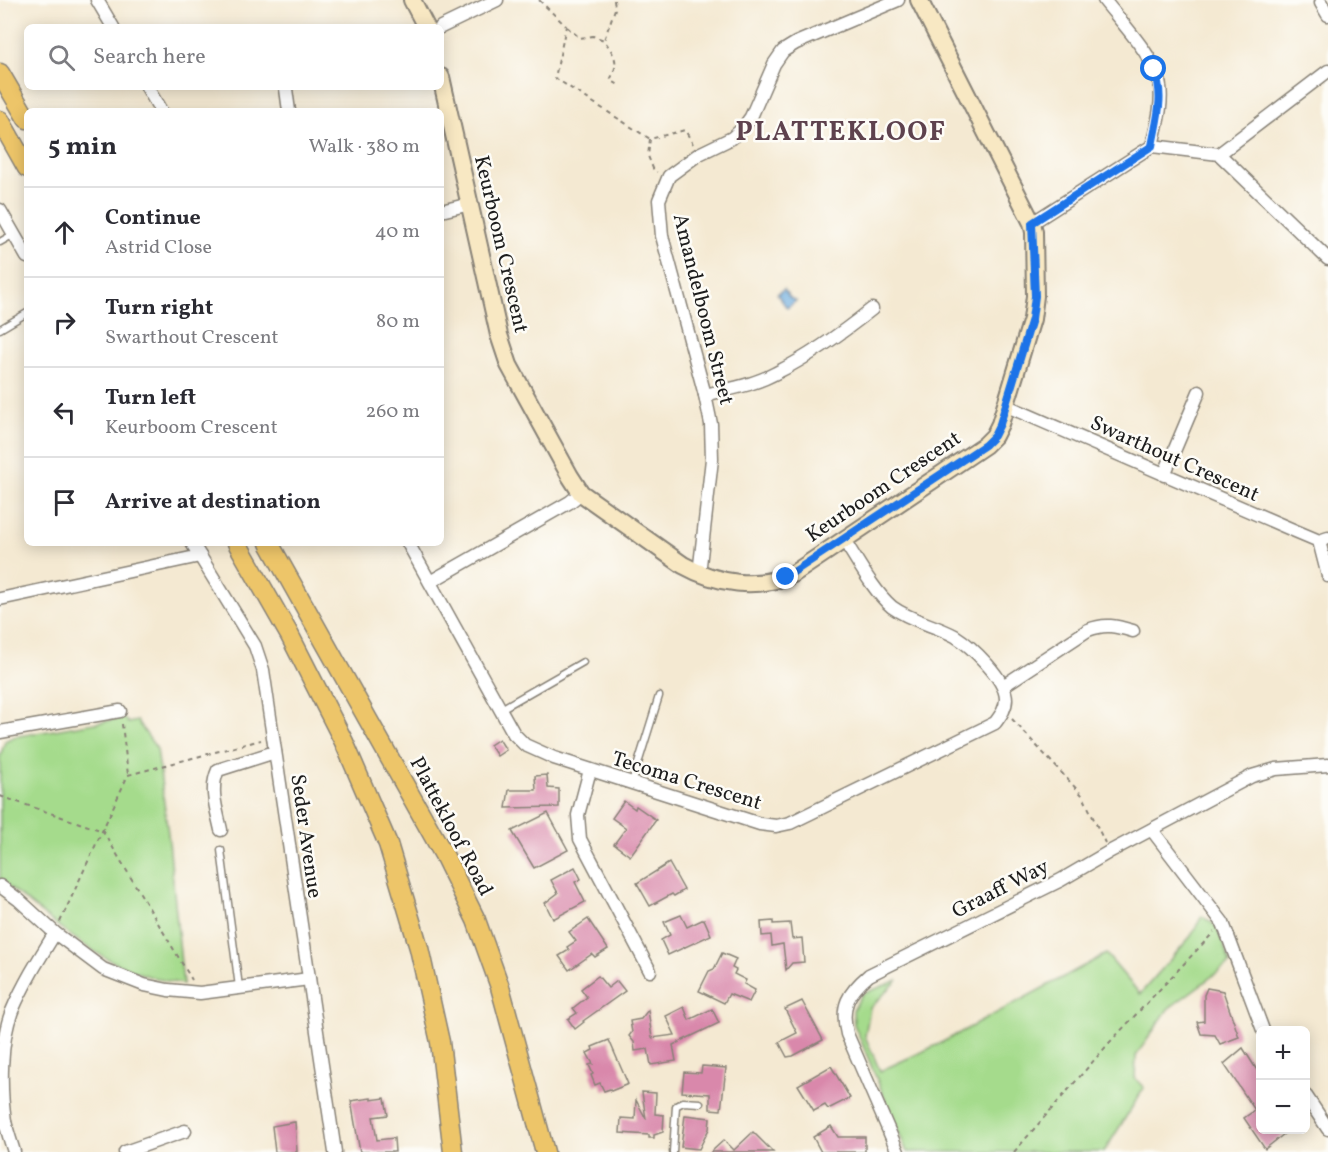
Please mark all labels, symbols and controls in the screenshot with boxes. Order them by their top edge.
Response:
search box [24,24,444,90]
icon: search [45,41,78,74]
text: Search here [93,42,206,73]
route start [1140,55,1166,81]
district label: PLATTEKLOOF [736,114,946,152]
text: 5 min [48,129,117,165]
text: Walk · 380 m [308,133,420,161]
street label: Keurboom Crescent [466,153,535,336]
text: Continue [105,203,201,234]
street label: Amandelboom Street [665,211,740,408]
icon: ahead [48,216,81,249]
text: 40 m [375,218,420,246]
text: Astrid Close [105,234,212,262]
text: Turn right [105,293,213,324]
icon: right [48,306,81,339]
text: 80 m [376,308,420,336]
text: Swarthout Crescent [105,324,279,352]
text: Turn left [105,383,196,414]
icon: left [48,396,81,429]
text: 260 m [365,398,420,426]
street label: Swarthout Crescent [1085,409,1264,510]
text: Keurboom Crescent [105,414,278,442]
street label: Keurboom Crescent [801,425,967,550]
icon: arrive [48,486,81,519]
text: Arrive at destination [105,487,321,518]
route end [772,563,798,589]
street label: Tecoma Crescent [608,745,765,818]
street label: Plattekloof Road [402,752,500,901]
street label: Seder Avenue [282,772,329,900]
street label: Graaff Way [947,852,1055,926]
map controls [1256,1026,1310,1134]
button: + [1256,1026,1310,1080]
button: − [1256,1080,1310,1134]

